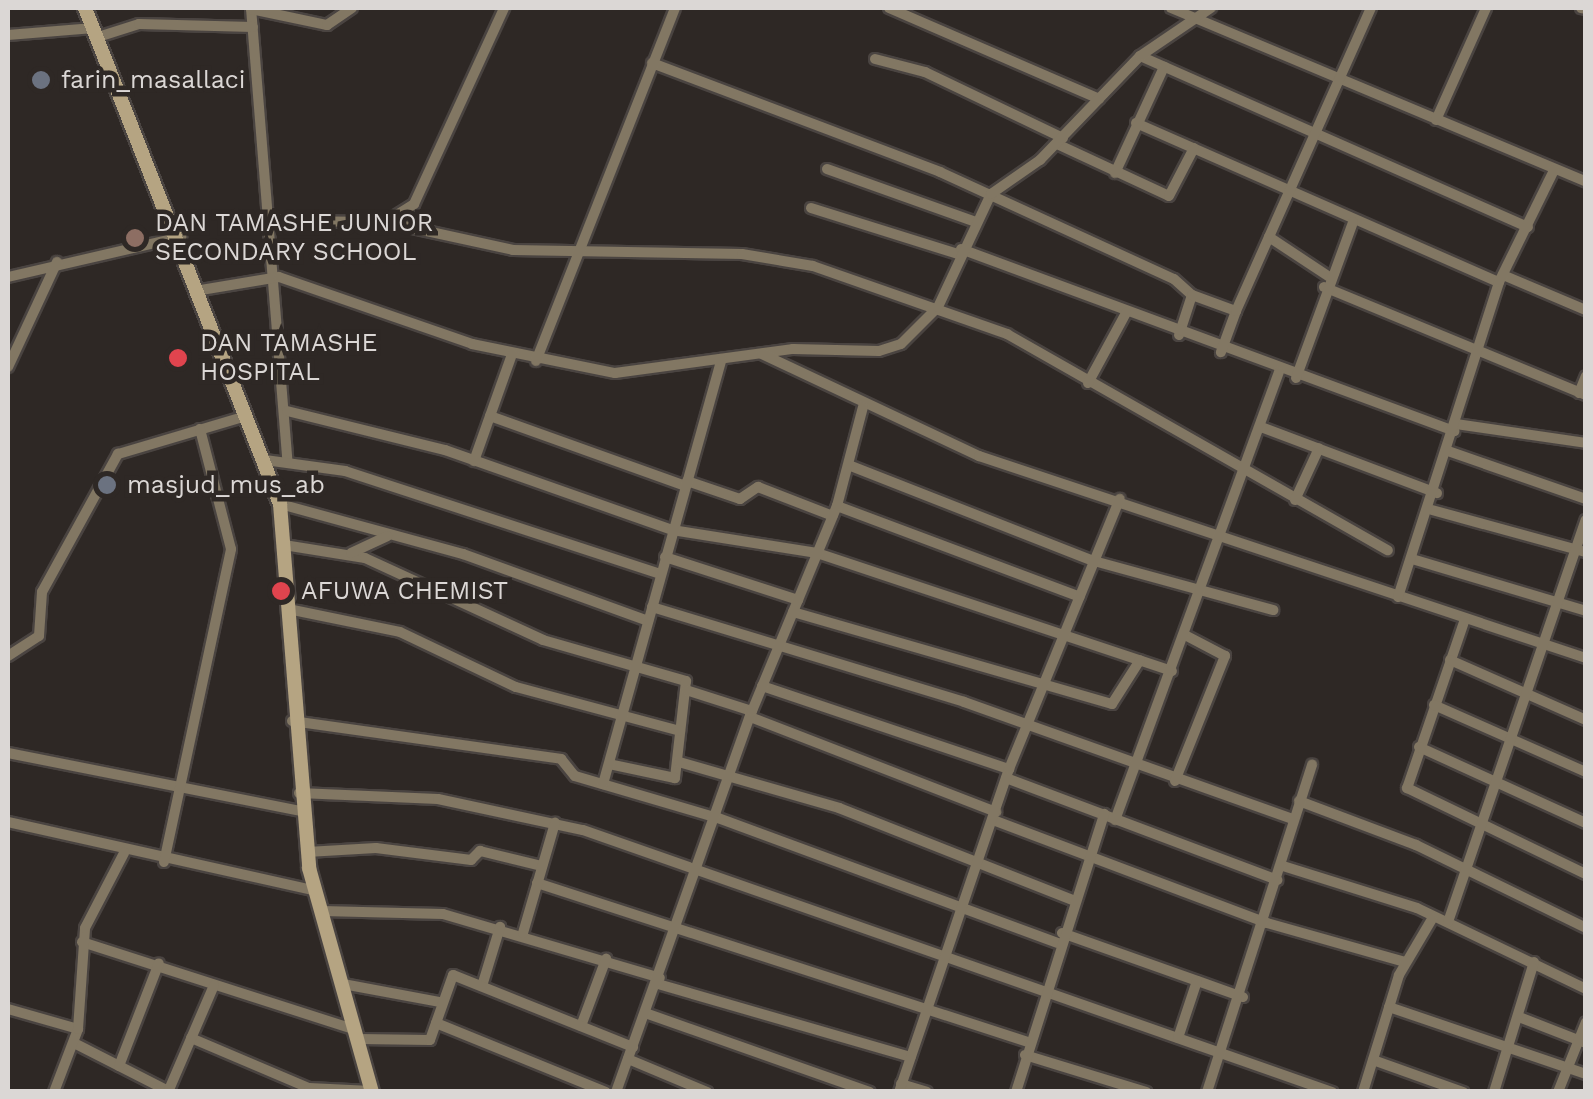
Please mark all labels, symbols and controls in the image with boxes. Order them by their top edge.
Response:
place label: farin_masallaci [61,65,245,95]
marker: farin_masallaci [30,69,52,91]
place label: DAN TAMASHE JUNIOR SECONDARY SCHOOL [155,209,435,268]
marker: DAN TAMASHE JUNIOR SECONDARY SCHOOL [124,227,146,249]
place label: DAN TAMASHE HOSPITAL [200,329,378,388]
marker: DAN TAMASHE HOSPITAL [165,345,191,371]
place label: masjud_mus_ab [127,470,325,500]
marker: masjud_mus_ab [96,474,118,496]
place label: AFUWA CHEMIST [301,576,509,606]
marker: AFUWA CHEMIST [270,580,292,602]

